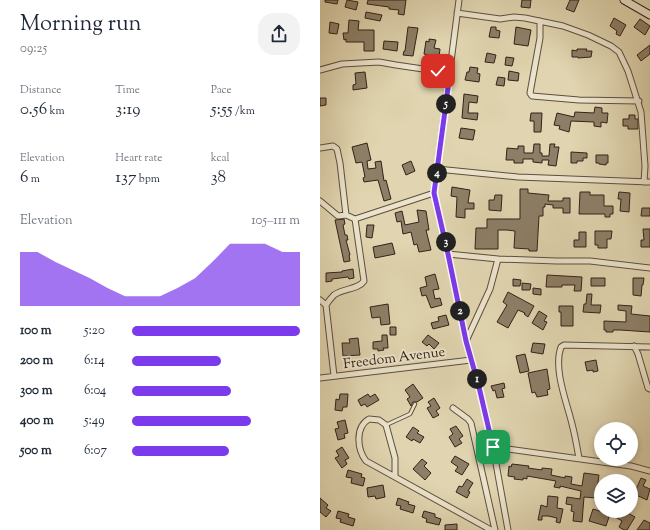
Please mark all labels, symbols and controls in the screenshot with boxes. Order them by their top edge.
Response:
text: Morning run [20,9,142,41]
button: share [258,13,300,55]
text: 09:25 [20,40,47,58]
pin [421,54,455,88]
icon: check [427,60,449,82]
text: Distance [20,82,61,98]
text: Time [115,82,140,98]
text: Pace [211,82,232,98]
pin: 5 [436,94,456,114]
text: 5 [444,96,448,112]
text: 0.56 [20,98,47,122]
text: 3:19 [115,98,141,122]
text: 5:55 [211,98,233,122]
text: km [47,103,65,119]
text: /km [233,103,255,119]
text: Elevation [20,150,65,166]
text: Heart rate [115,150,162,166]
text: kcal [211,150,230,166]
pin: 4 [427,163,447,183]
text: 4 [434,165,440,181]
text: 6 [20,166,28,190]
text: 137 [115,166,137,190]
text: 38 [211,166,226,190]
text: m [28,171,40,187]
text: bpm [137,171,160,187]
text: Elevation [20,212,73,230]
text: 105–111 m [251,212,300,230]
pin: 3 [436,232,456,252]
text: 3 [444,234,448,250]
pin: 2 [450,301,470,321]
text: 2 [457,303,463,319]
text: 100 m [20,322,52,340]
text: 5:20 [84,322,105,340]
street label: Freedom Avenue [342,343,446,375]
text: 200 m [20,352,53,370]
text: 6:14 [84,352,105,370]
pin: 1 [467,369,487,389]
text: 1 [475,371,479,387]
text: 300 m [20,382,52,400]
text: 6:04 [84,382,106,400]
text: 400 m [20,412,54,430]
text: 5:49 [84,412,105,430]
map controls [594,422,638,518]
button: locate [594,422,638,466]
pin [476,430,510,464]
icon: arrive [482,436,504,458]
text: 500 m [20,442,52,460]
text: 6:07 [84,442,107,460]
button: layers [594,474,638,518]

